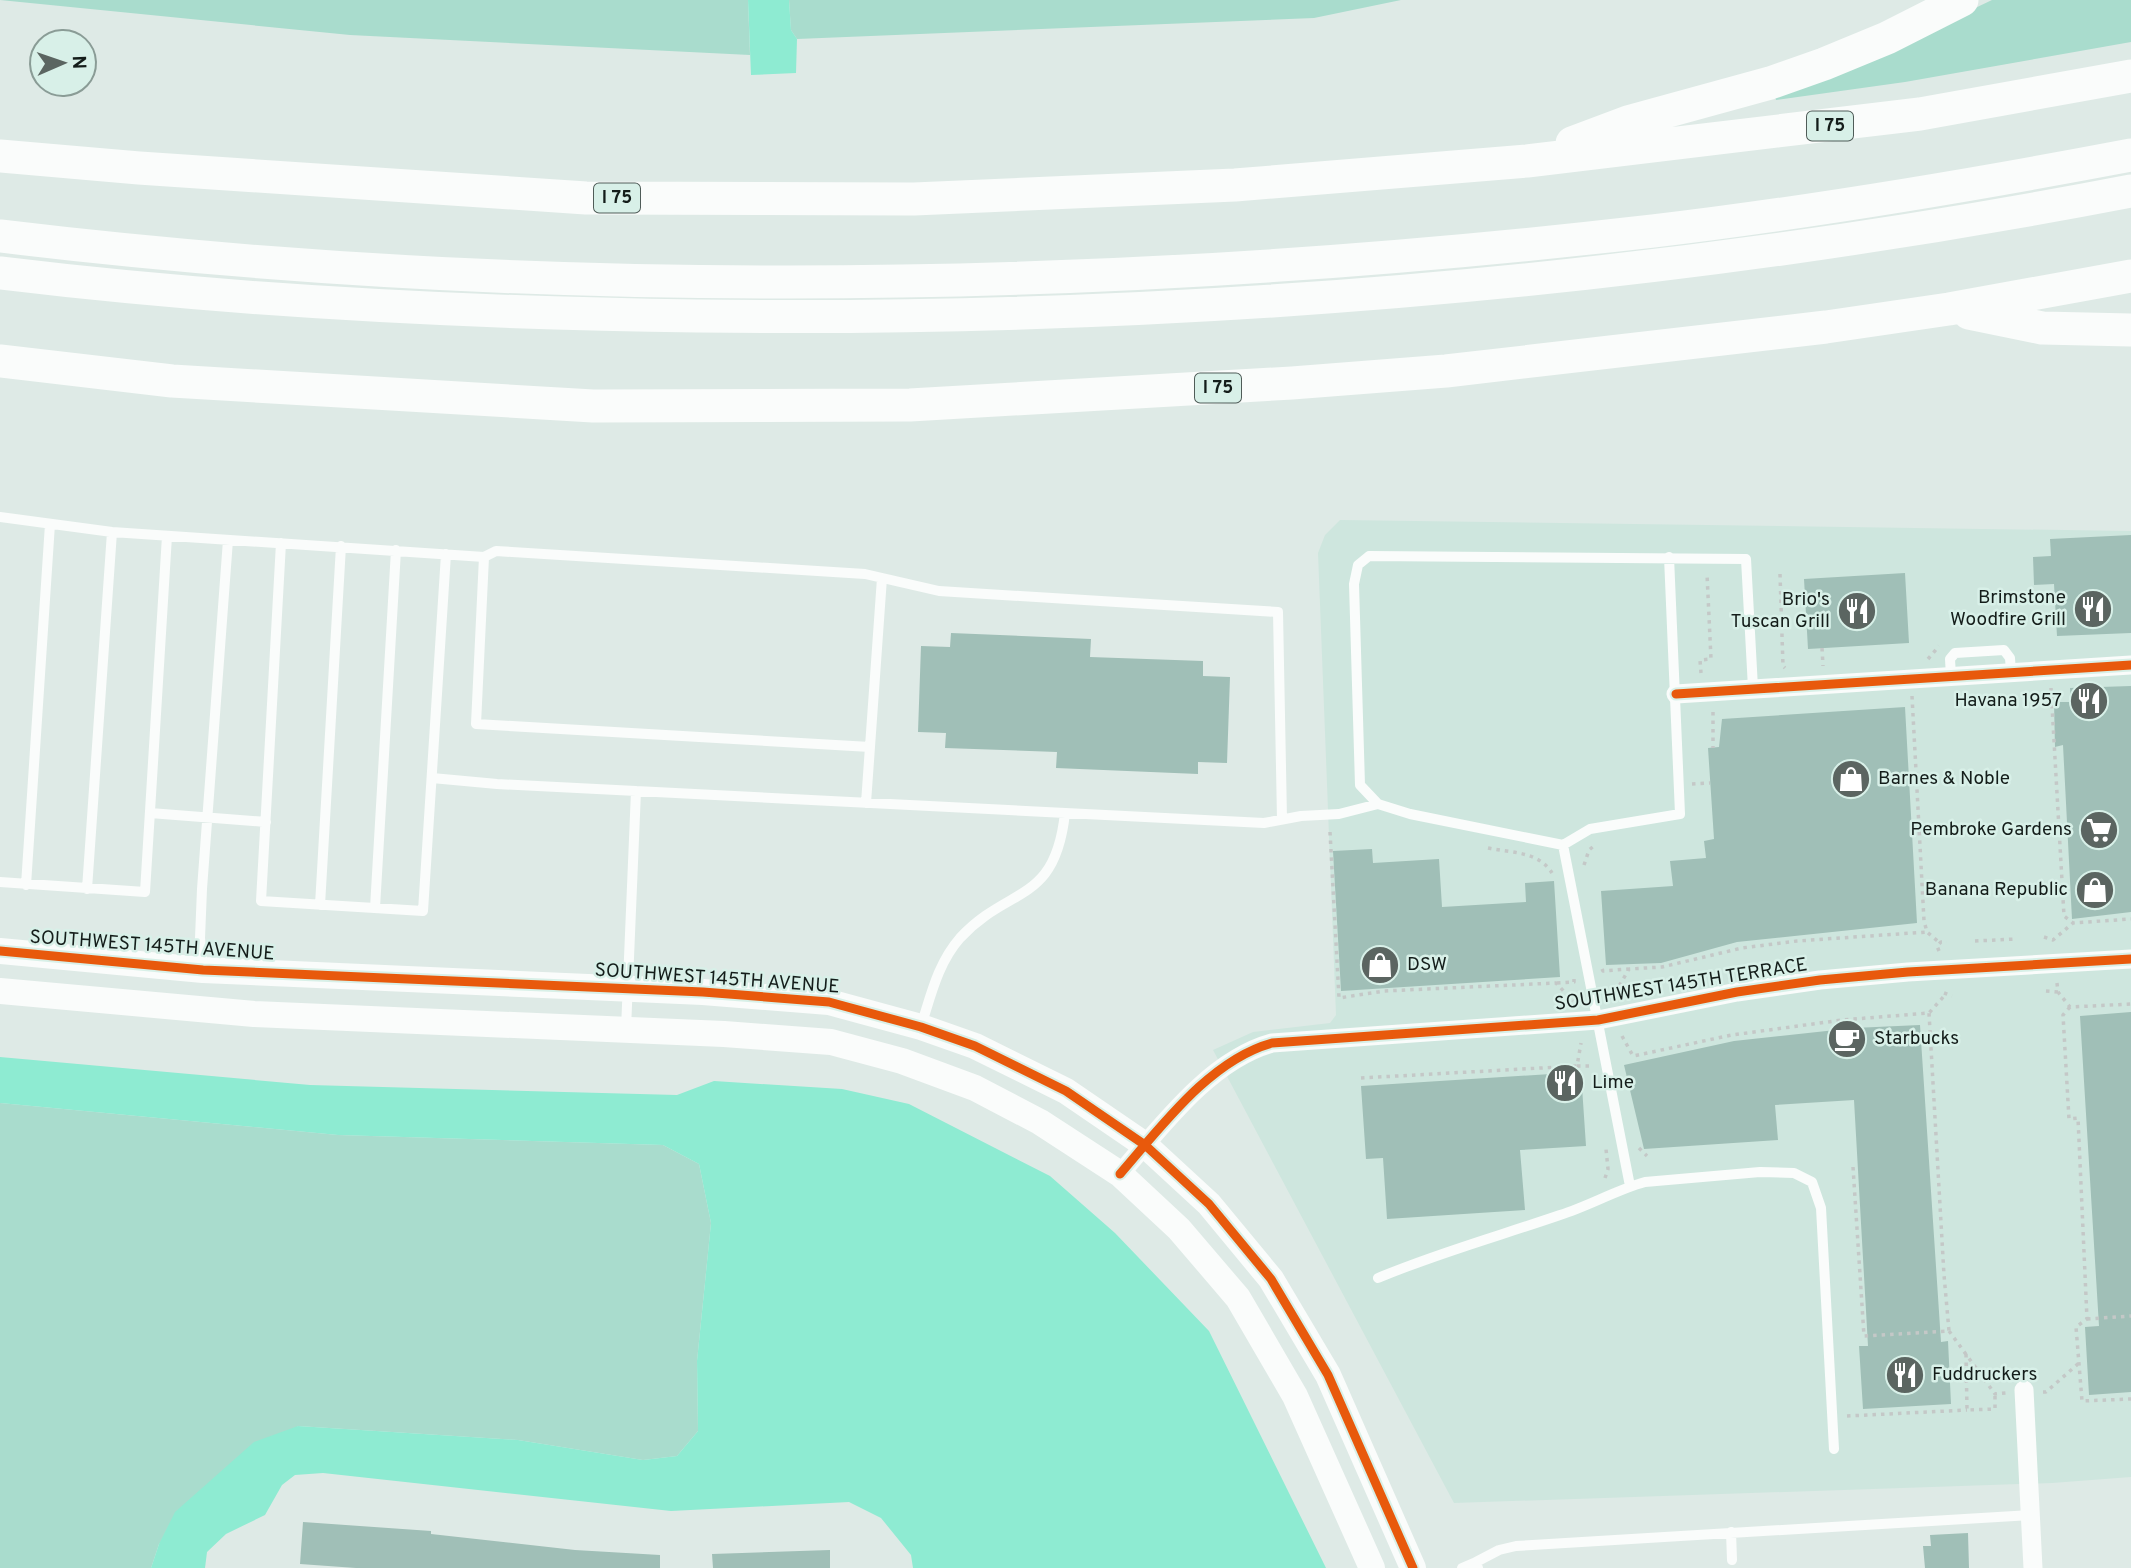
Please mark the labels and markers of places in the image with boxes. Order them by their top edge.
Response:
place label: Brimstone Woodfire Grill [1950,586,2066,632]
place label: Brio's Tuscan Grill [1730,588,1830,634]
restaurant icon: Brimstone Woodfire Grill [2072,588,2114,630]
restaurant icon: Brio's Tuscan Grill [1836,590,1878,632]
restaurant icon: Havana 1957 [2068,680,2110,722]
place label: Havana 1957 [1955,689,2062,713]
shop icon: Barnes & Noble [1830,758,1872,800]
place label: Barnes & Noble [1878,767,2010,791]
supermarket icon: Pembroke Gardens [2078,809,2120,851]
place label: Pembroke Gardens [1910,818,2072,842]
shop icon: Banana Republic [2074,869,2116,911]
place label: Banana Republic [1925,878,2068,902]
shop icon: DSW [1359,944,1401,986]
place label: DSW [1407,953,1447,977]
cafe icon: Starbucks [1826,1018,1868,1060]
place label: Starbucks [1874,1027,1959,1051]
restaurant icon: Lime [1544,1062,1586,1104]
place label: Lime [1592,1071,1634,1095]
restaurant icon: Fuddruckers [1884,1354,1926,1396]
place label: Fuddruckers [1932,1363,2037,1387]

